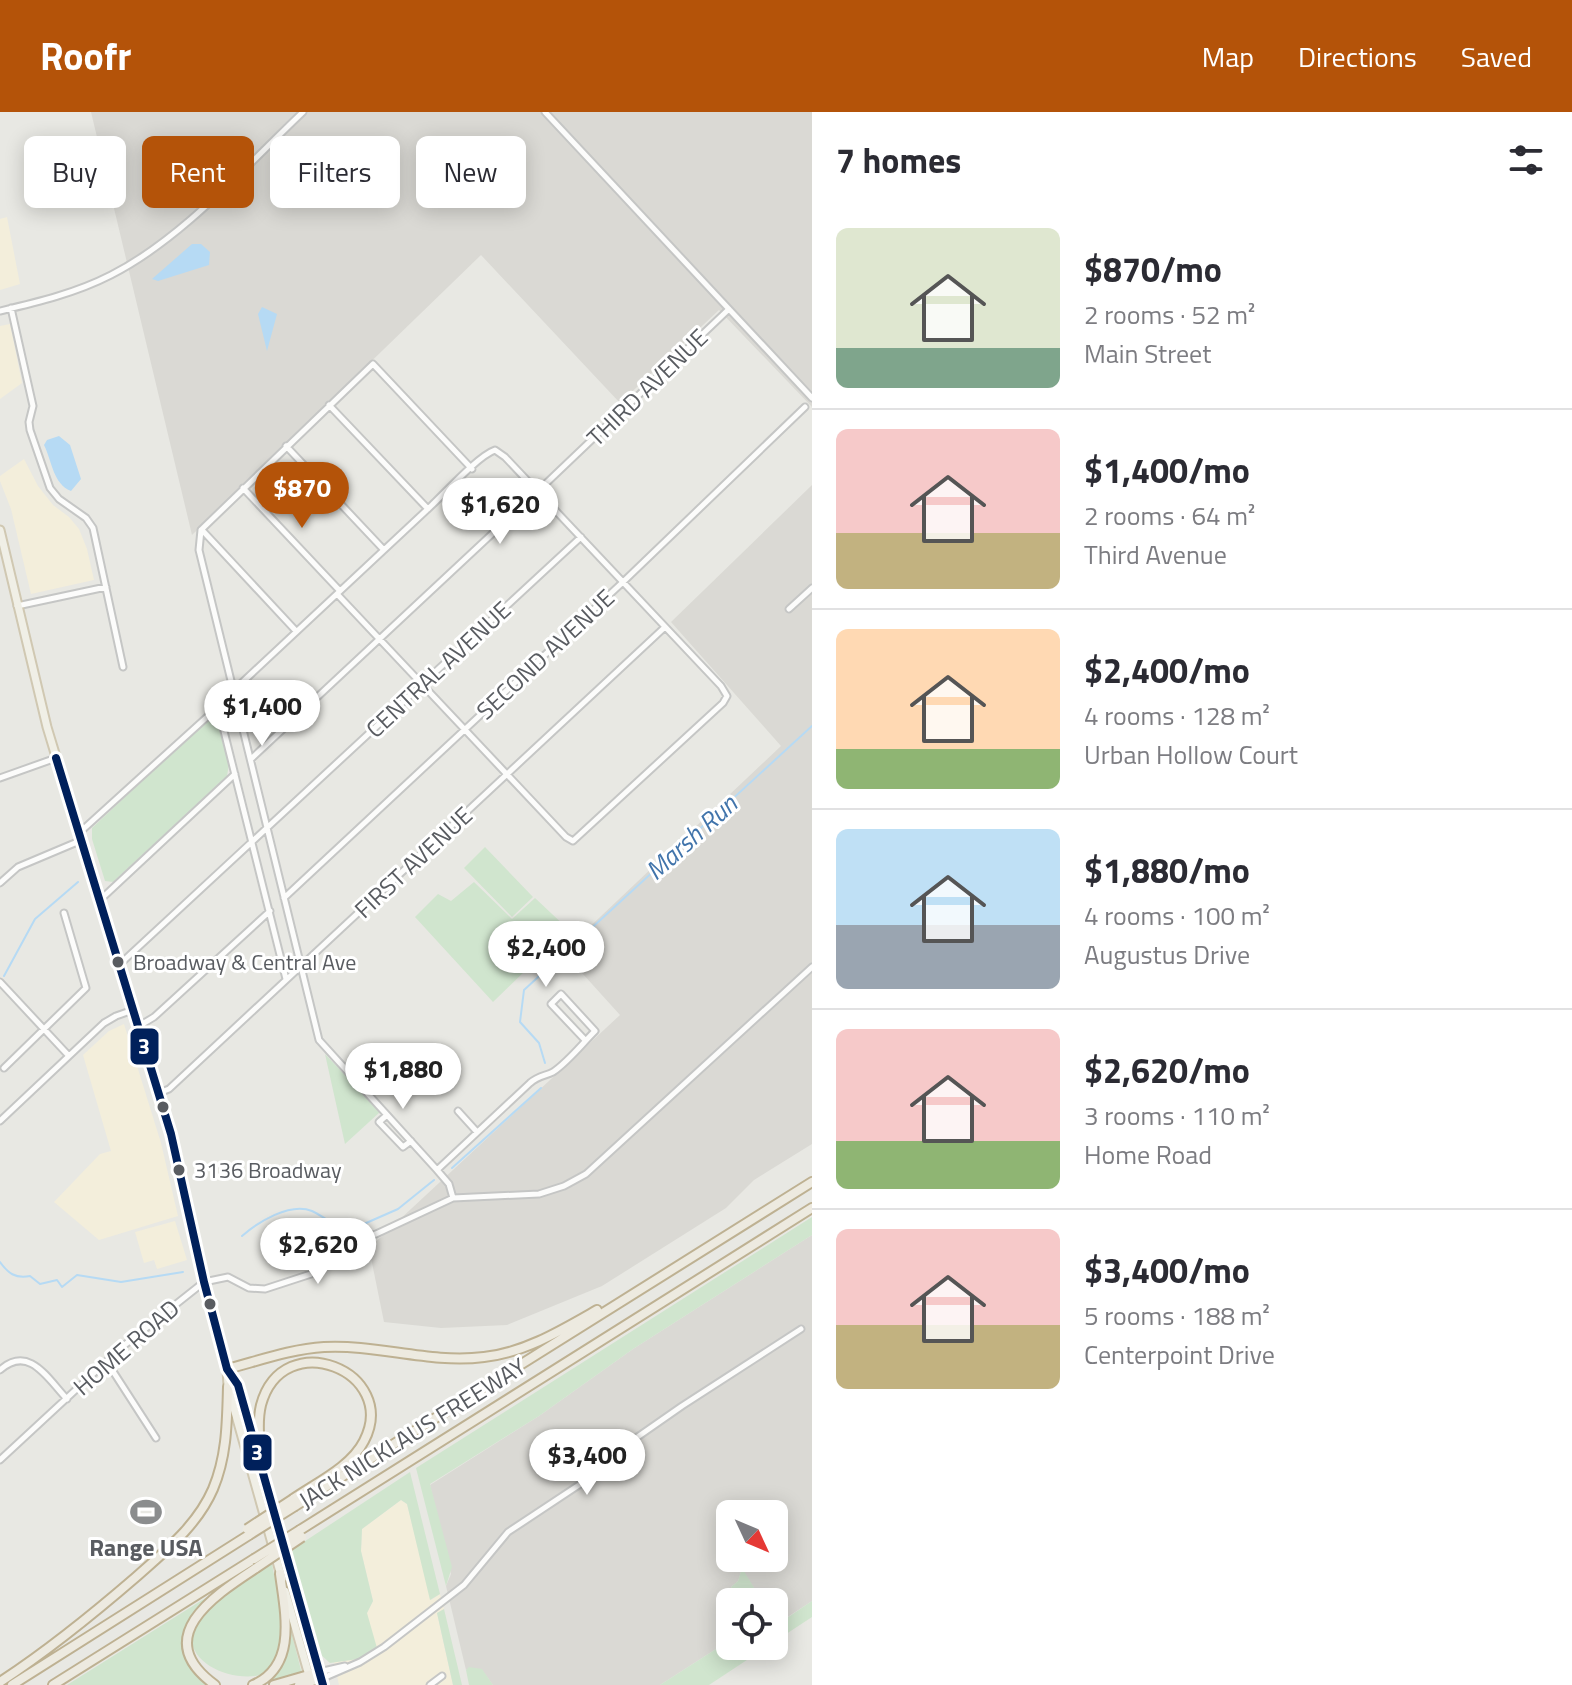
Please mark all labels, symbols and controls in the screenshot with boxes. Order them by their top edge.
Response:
text: Roofr [40,27,131,85]
text: Map [1202,35,1254,78]
text: Directions [1298,35,1417,78]
text: Saved [1461,35,1532,78]
text: 7 homes [836,134,961,186]
chip: Buy [24,136,126,208]
chip: Rent [142,136,254,208]
chip: Filters [270,136,400,208]
chip: New [416,136,526,208]
icon: filters [1504,138,1548,182]
text: $870/mo [1084,243,1222,295]
icon: home [900,260,996,356]
text: 2 rooms · 52 m² [1084,295,1255,334]
street label: THIRD AVENUE [578,320,716,454]
text: Main Street [1084,334,1211,373]
text: $1,400/mo [1084,444,1250,496]
icon: home [900,461,996,557]
pin: $870 [255,462,349,530]
text: $870 [273,468,331,507]
pin: $1,620 [435,478,565,546]
text: $1,620 [460,484,540,523]
text: 2 rooms · 64 m² [1084,496,1255,535]
text: Third Avenue [1084,535,1227,574]
street label: SECOND AVENUE [468,580,622,728]
street label: CENTRAL AVENUE [357,592,519,746]
text: $2,400/mo [1084,644,1250,696]
icon: home [900,661,996,757]
pin: $1,400 [197,680,327,748]
text: $1,400 [222,686,302,725]
text: 4 rooms · 128 m² [1084,696,1270,735]
text: Urban Hollow Court [1084,735,1298,774]
water label: Marsh Run [636,784,746,889]
street label: FIRST AVENUE [346,798,480,926]
text: $1,880/mo [1084,844,1250,896]
icon: home [900,861,996,957]
text: 4 rooms · 100 m² [1084,896,1270,935]
pin: $2,400 [481,921,611,989]
text: $2,400 [506,927,586,966]
text: Augustus Drive [1084,935,1250,974]
place label: Broadway & Central Ave [133,945,356,979]
marker: Broadway & Central Ave [110,954,126,970]
line badge: 3 [129,1027,160,1066]
text: 3 [138,1029,150,1063]
pin: $1,880 [338,1043,468,1111]
text: $2,620/mo [1084,1044,1250,1096]
text: $1,880 [363,1049,443,1088]
icon: home [900,1061,996,1157]
text: 3 rooms · 110 m² [1084,1096,1270,1135]
unlabelled marker [155,1099,171,1115]
text: Home Road [1084,1135,1212,1174]
place label: 3136 Broadway [194,1153,342,1187]
marker: 3136 Broadway [171,1162,187,1178]
pin: $2,620 [253,1218,383,1286]
text: $2,620 [278,1224,358,1263]
text: $3,400/mo [1084,1244,1250,1296]
icon: home [900,1261,996,1357]
street label: HOME ROAD [65,1290,187,1404]
unlabelled marker [202,1296,218,1312]
text: 5 rooms · 188 m² [1084,1296,1270,1335]
text: Centerpoint Drive [1084,1335,1275,1374]
street label: JACK NICKLAUS FREEWAY [291,1348,533,1518]
pin: $3,400 [522,1429,652,1497]
line badge: 3 [242,1433,273,1472]
text: 3 [251,1435,263,1469]
text: $3,400 [547,1435,627,1474]
sports icon: Range USA [129,1495,163,1529]
north arrow [716,1500,788,1572]
map controls [716,1500,788,1660]
place label: Range USA [89,1529,203,1565]
button: locate [716,1588,788,1660]

